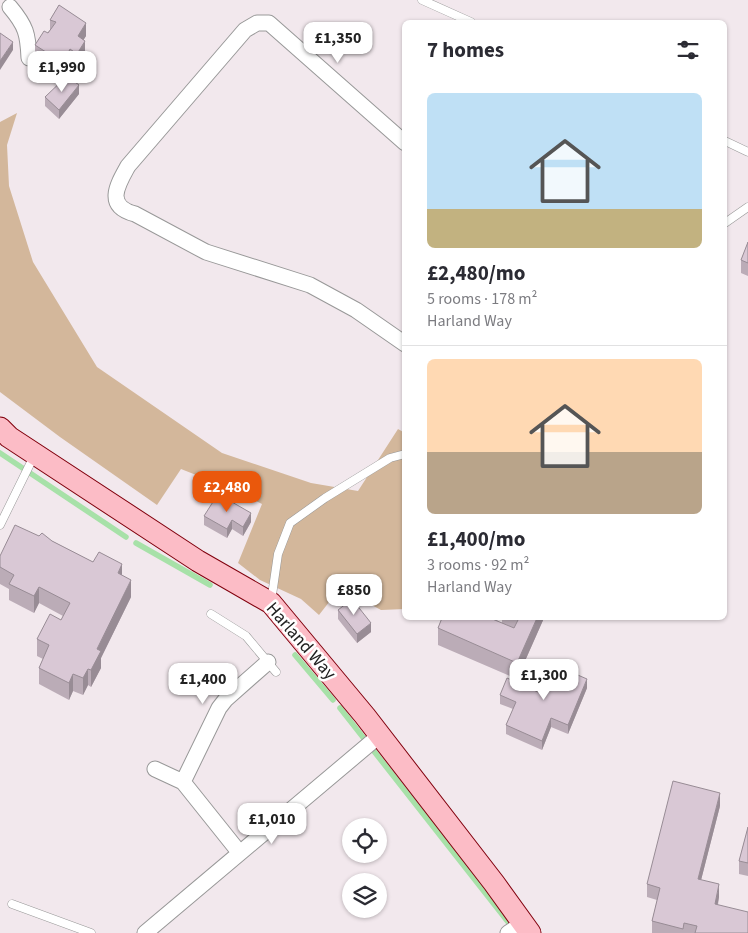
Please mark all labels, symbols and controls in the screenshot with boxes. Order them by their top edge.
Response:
pin: £1,350 [297,22,379,64]
text: £1,350 [314,27,362,49]
text: 7 homes [427,35,504,65]
icon: filters [674,36,702,64]
pin: £1,990 [21,51,103,93]
text: £1,990 [38,56,86,78]
icon: home [520,126,610,216]
text: £2,480/mo [427,258,526,288]
text: 5 rooms · 178 m² [427,288,537,310]
text: Harland Way [427,310,512,332]
icon: home [520,391,610,481]
pin: £2,480 [186,470,268,513]
text: £2,480 [203,476,251,498]
text: £1,400/mo [427,524,526,554]
text: 3 rooms · 92 m² [427,554,529,576]
pin: £850 [324,574,384,616]
text: Harland Way [427,576,512,598]
text: £850 [337,579,371,601]
street label: Harland Way [260,597,342,686]
pin: £1,300 [503,658,585,701]
pin: £1,400 [162,662,244,705]
text: £1,300 [520,664,568,686]
text: £1,400 [179,668,227,690]
pin: £1,010 [231,802,313,845]
text: £1,010 [248,808,296,830]
map controls [342,818,387,918]
button: locate [342,818,387,863]
button: layers [342,873,387,918]

